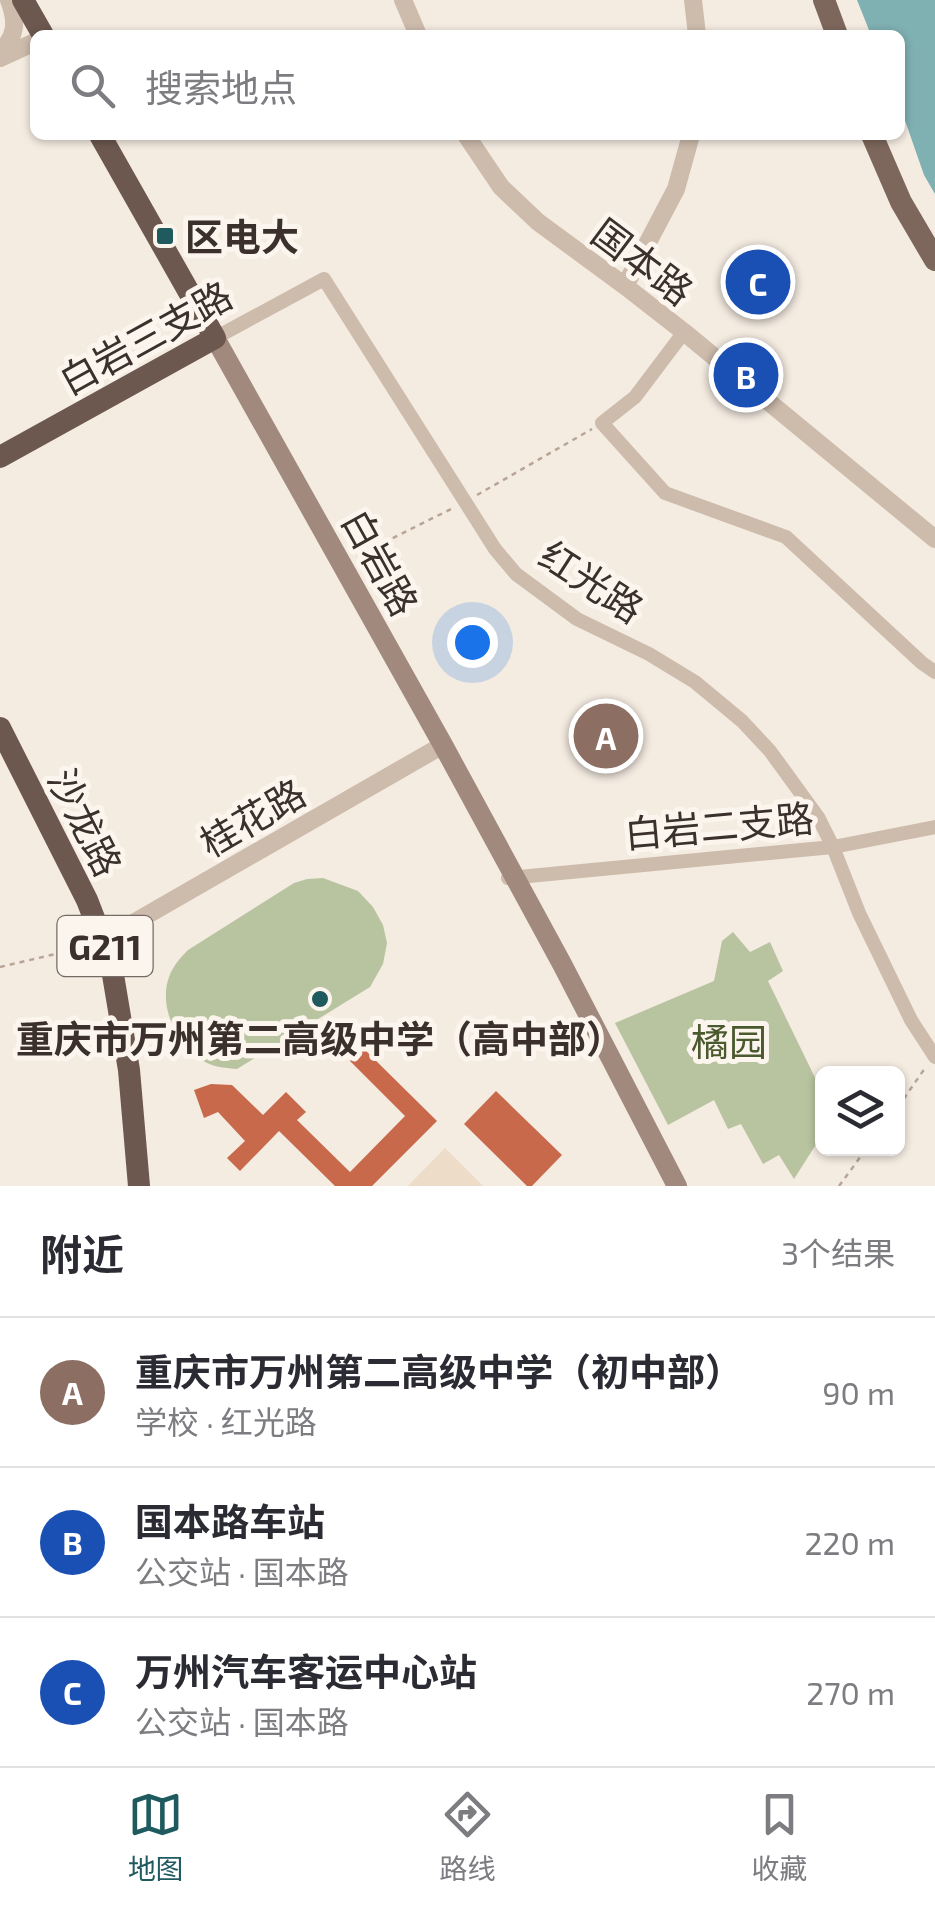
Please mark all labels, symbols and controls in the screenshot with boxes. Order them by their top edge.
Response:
search box [30,30,905,140]
icon: search [65,58,120,113]
text: 搜索地点 [145,64,297,110]
street label: 国本路 [584,208,702,314]
place label: 区电大 [185,213,299,259]
marker: 区电大 [154,225,176,247]
pin: C [726,244,790,320]
street label: 白岩三支路 [51,271,239,403]
pin: B [714,338,778,412]
street label: 白岩路 [333,501,429,623]
street label: 红光路 [532,531,652,631]
your location [447,617,498,668]
pin: A [574,698,638,774]
street label: 沙龙路 [40,761,132,883]
street label: 桂花路 [191,769,313,865]
street label: 白岩二支路 [622,794,816,856]
road number: G211 [58,916,152,976]
marker: 重庆市万州第二高级中学（高中部） [309,988,331,1010]
place label: 重庆市万州第二高级中学（高中部） [16,1015,624,1061]
park label: 橘园 [691,1018,767,1064]
map controls [815,1066,905,1156]
button: layers [815,1066,905,1156]
text: 附近 [40,1228,124,1278]
text: 3个结果 [781,1233,895,1271]
text: 重庆市万州第二高级中学（初中部） [135,1348,743,1394]
text: A [62,1373,83,1411]
text: 90 m [822,1373,895,1411]
text: 学校 · 红光路 [135,1402,317,1440]
text: 国本路车站 [135,1498,325,1544]
text: B [62,1523,83,1561]
text: 220 m [805,1523,895,1561]
text: 公交站 · 国本路 [135,1552,349,1590]
text: 万州汽车客运中心站 [135,1648,477,1694]
text: C [63,1673,82,1711]
text: 270 m [806,1673,895,1711]
text: 公交站 · 国本路 [135,1702,349,1740]
tab: 地图 [128,1787,184,1887]
tab: 路线 [439,1787,495,1887]
tab: 收藏 [751,1787,807,1887]

